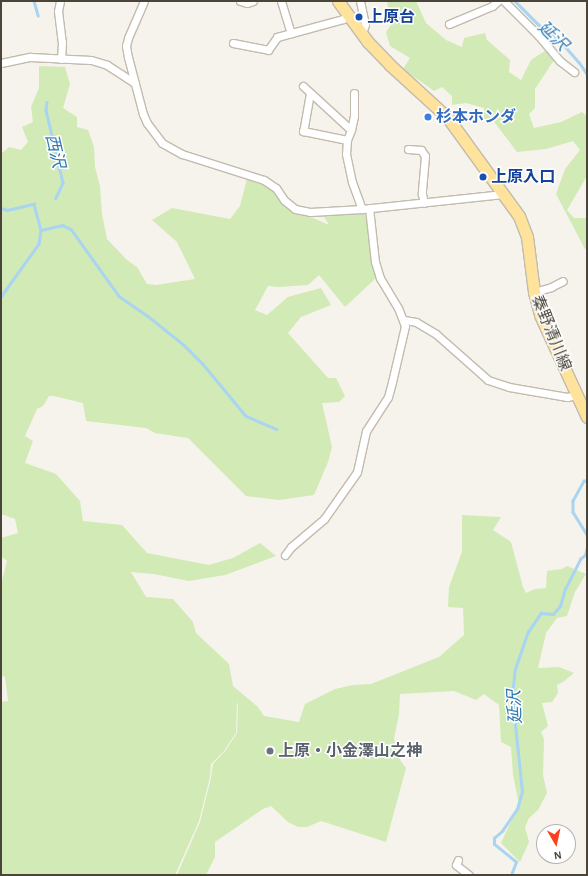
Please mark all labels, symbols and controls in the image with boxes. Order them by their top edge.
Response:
place label: 上原台 [367,7,415,27]
marker: 上原台 [354,12,364,22]
water label: 延沢 [534,17,572,55]
place label: 杉本ホンダ [436,107,516,127]
marker: 杉本ホンダ [423,112,433,122]
water label: 西沢 [41,132,69,170]
place label: 上原入口 [491,167,555,187]
marker: 上原入口 [478,172,488,182]
street label: 秦野清川線 [527,292,575,374]
water label: 延沢 [504,689,526,725]
place label: 上原・小金澤山之神 [278,741,422,761]
marker: 上原・小金澤山之神 [265,746,275,756]
north arrow [536,824,576,864]
text: N [553,849,562,861]

